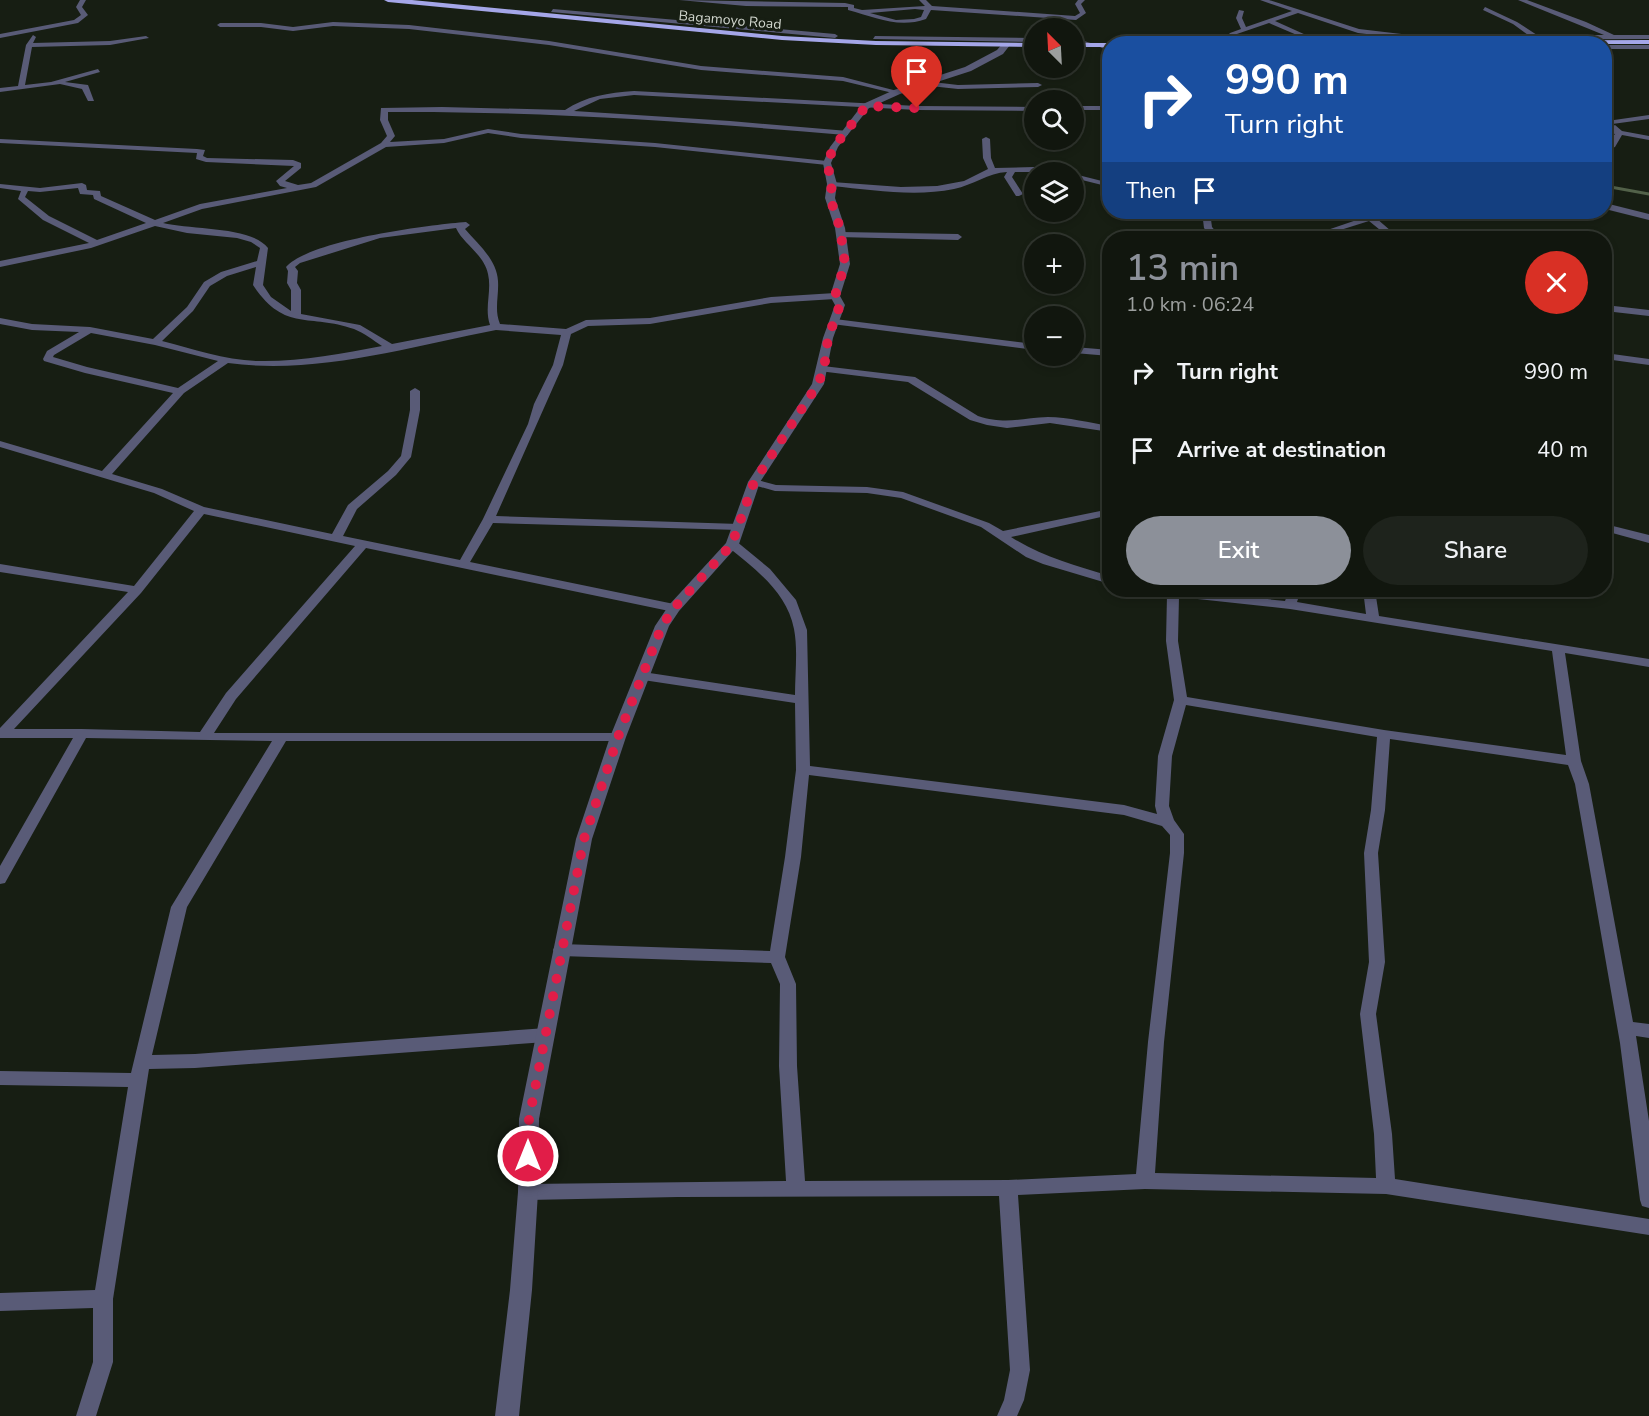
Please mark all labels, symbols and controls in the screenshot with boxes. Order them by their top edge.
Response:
street label: Bagamoyo Road [678,6,782,34]
north arrow [1024,18,1084,78]
map controls [1024,18,1084,366]
pin [891,46,942,108]
text: 990 m [1225,52,1349,109]
icon: arrive [900,55,933,88]
icon: right [1126,60,1204,138]
button: search [1024,90,1084,150]
text: Turn right [1225,106,1343,143]
button: layers [1024,162,1084,222]
icon: arrive [1188,174,1221,207]
text: Then [1126,176,1176,206]
button: + [1024,234,1084,294]
text: 13 min [1126,244,1239,293]
button: close [1525,251,1588,314]
text: 1.0 km · 06:24 [1126,291,1254,318]
button: − [1024,306,1084,366]
icon: right [1126,356,1159,389]
text: Turn right [1177,357,1278,387]
text: 990 m [1524,357,1588,387]
icon: arrive [1126,434,1159,467]
text: Arrive at destination [1177,435,1386,465]
text: 40 m [1537,435,1588,465]
button: Exit [1126,516,1351,585]
button: Share [1363,516,1588,585]
position arrow [496,1124,560,1188]

